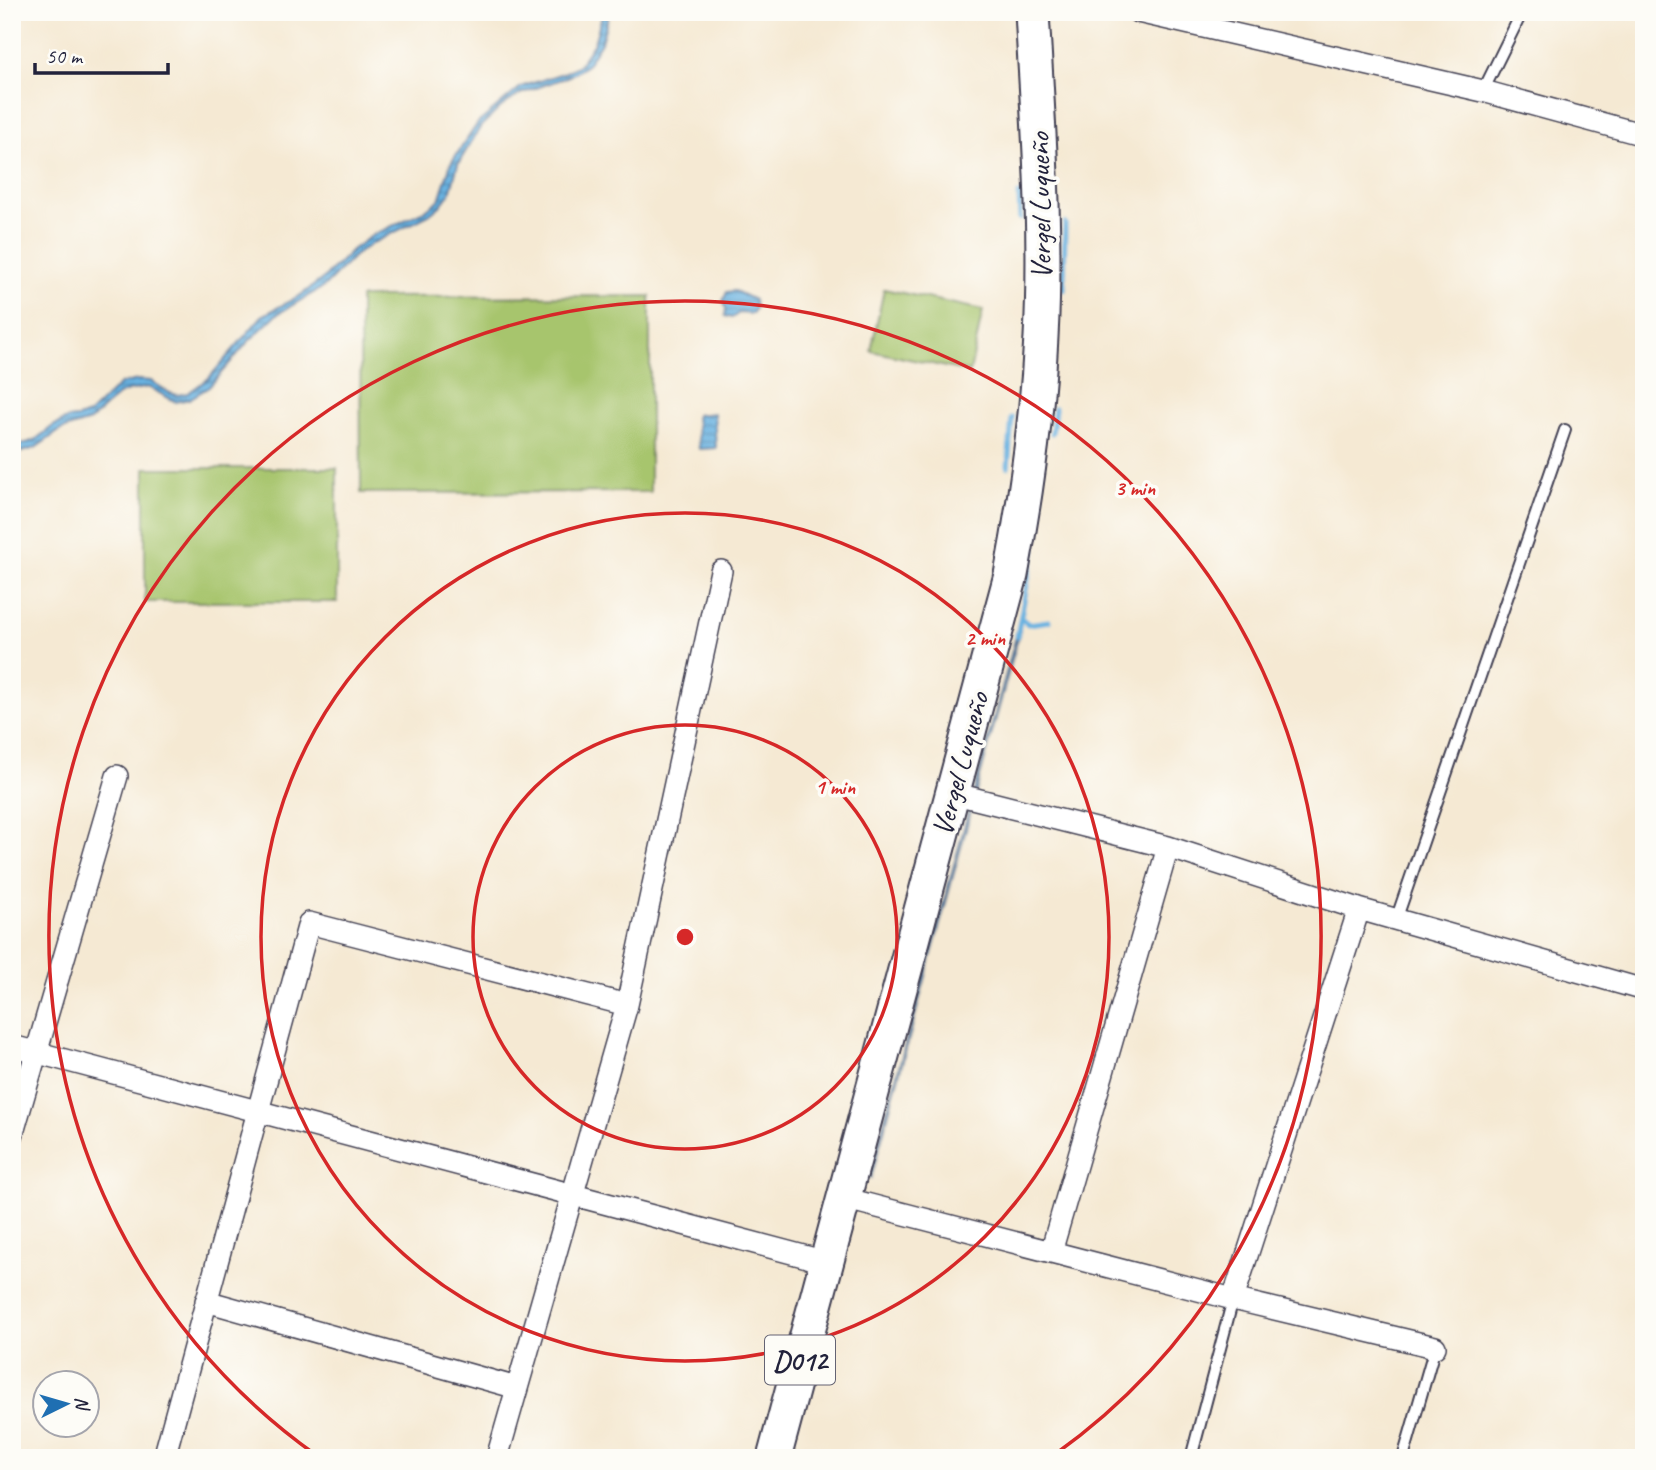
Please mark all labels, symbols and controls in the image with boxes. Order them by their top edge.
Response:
scale bar [35,32,168,76]
text: 50 m [46,43,84,69]
street label: Vergel Luqueño [1020,131,1060,280]
text: 3 min [1115,475,1155,501]
text: 2 min [965,625,1005,651]
street label: Vergel Luqueño [923,687,998,840]
text: 1 min [815,774,855,800]
centre of rings [673,925,697,949]
road number: D012 [765,1336,835,1384]
north arrow [32,1368,102,1438]
text: N [69,1396,95,1413]

